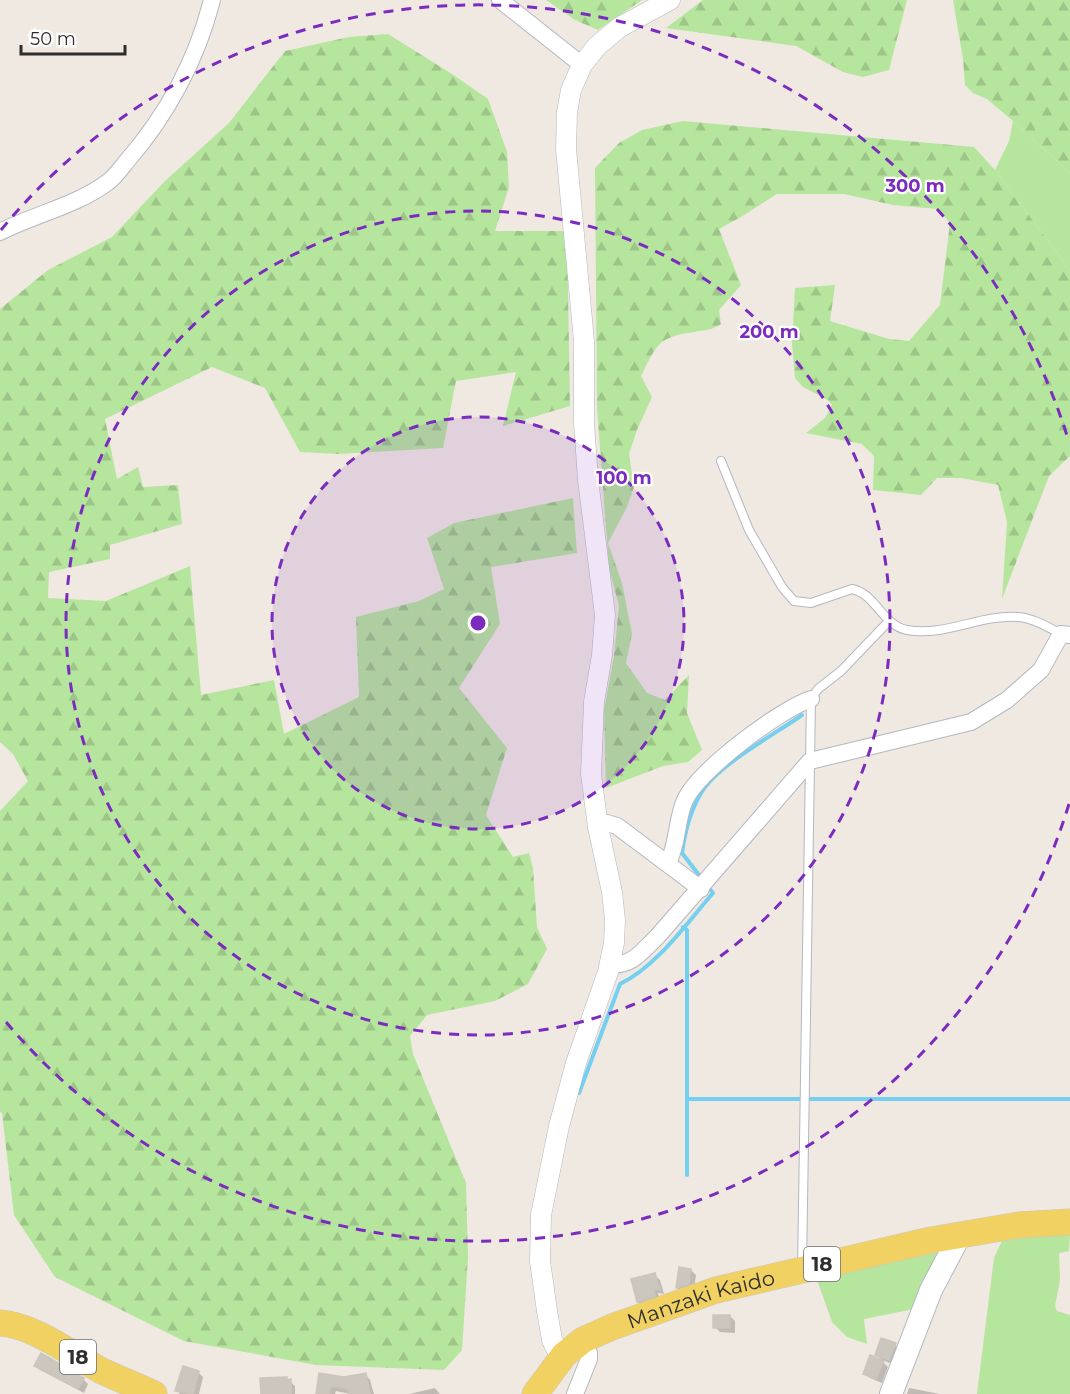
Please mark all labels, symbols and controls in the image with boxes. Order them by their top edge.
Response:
scale bar [21,18,124,56]
text: 50 m [30,28,76,50]
text: 300 m [884,175,945,197]
text: 200 m [739,321,799,343]
text: 100 m [596,467,652,489]
centre of rings [468,613,488,633]
road number: 18 [804,1247,840,1281]
street label: Manzaki Kaido [623,1264,777,1333]
road number: 18 [60,1340,96,1374]

